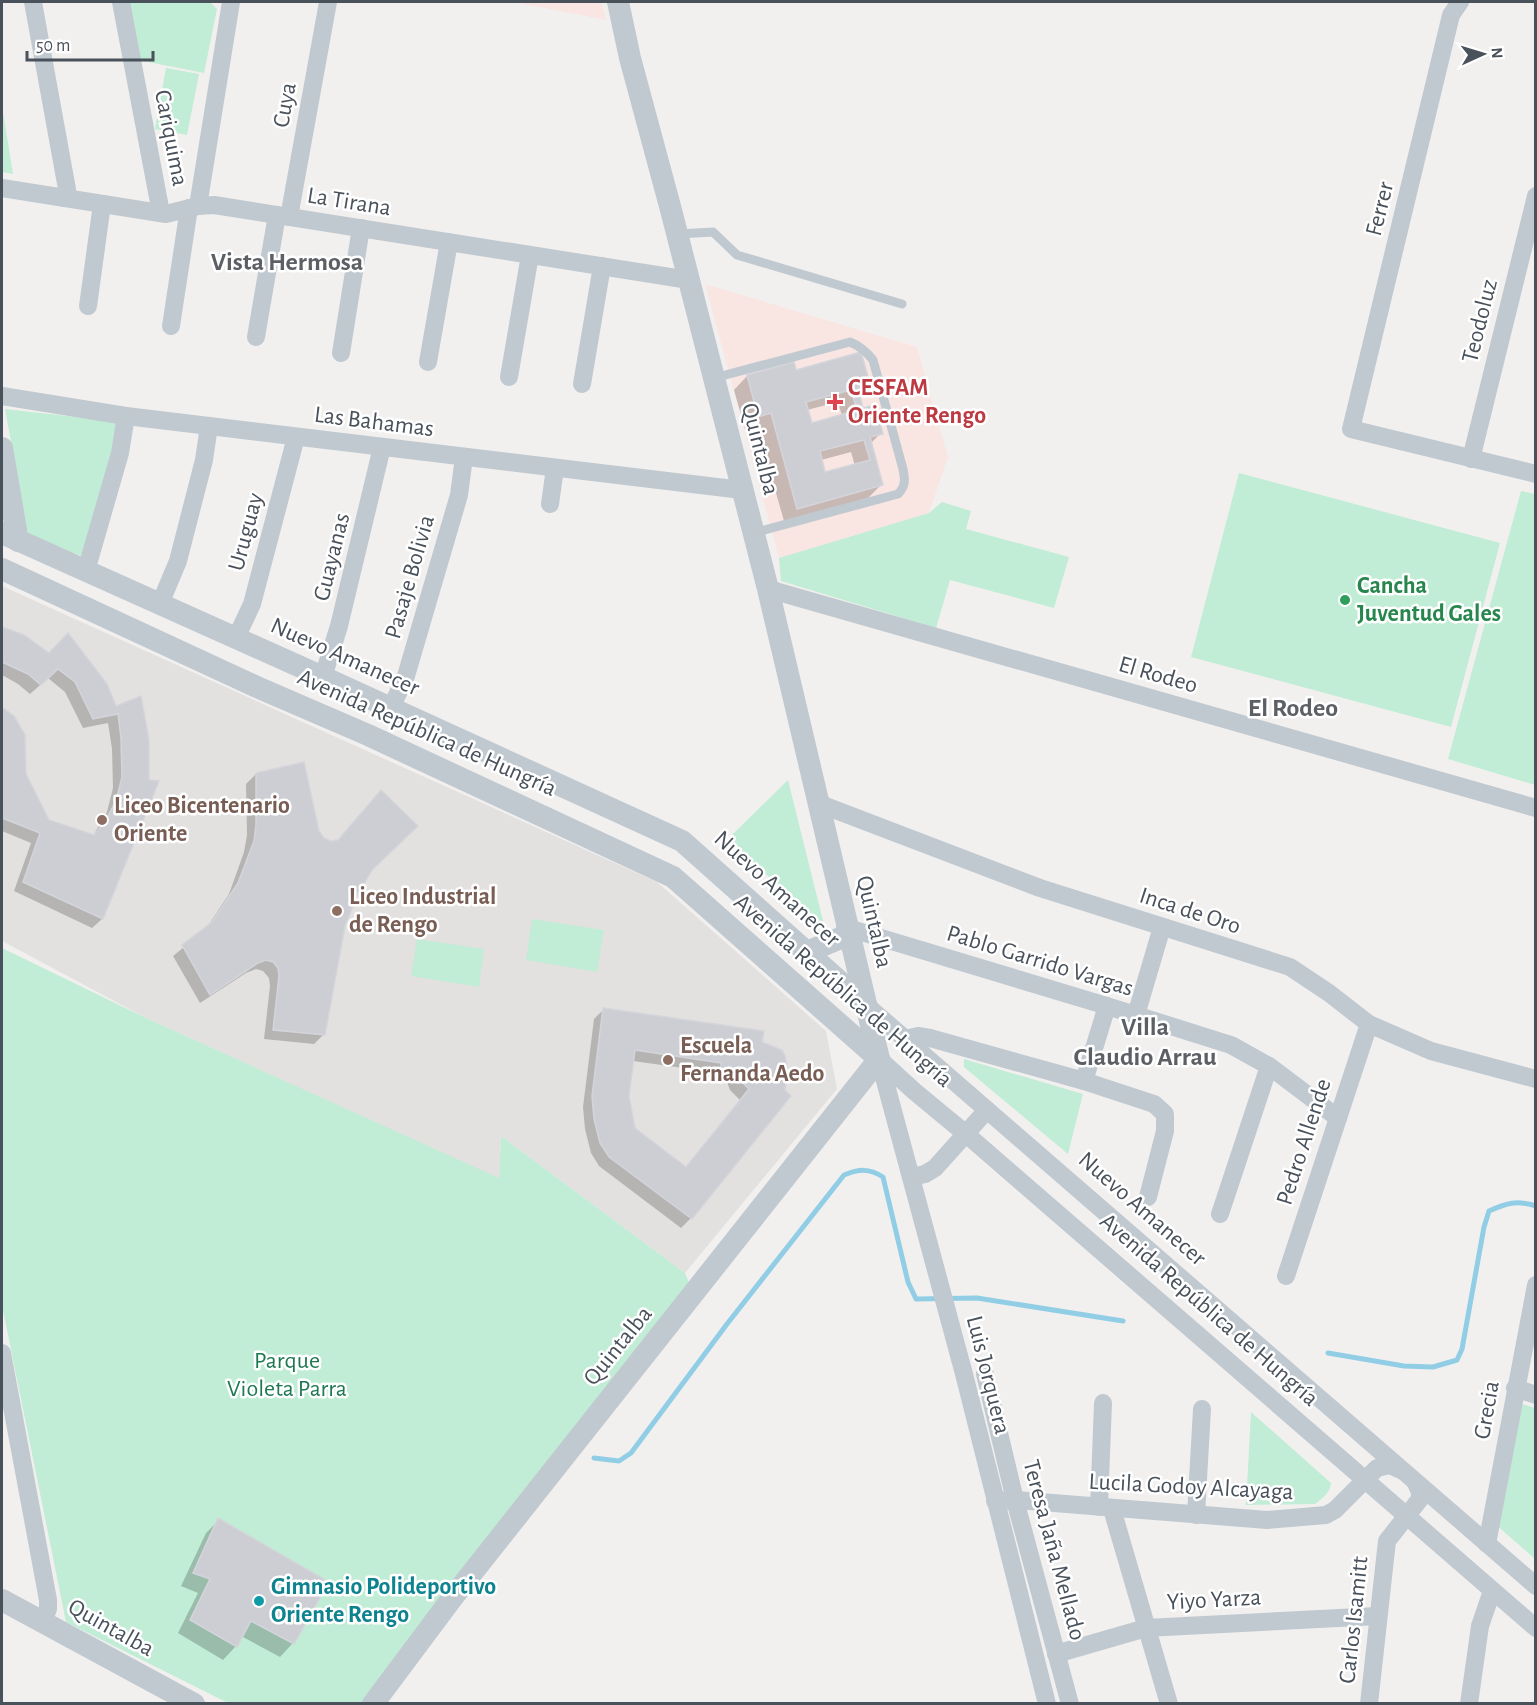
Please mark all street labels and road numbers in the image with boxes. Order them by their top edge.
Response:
street label: Cuya [269,81,301,129]
street label: Cariquima [150,88,192,188]
street label: Ferrer [1362,179,1398,239]
street label: La Tirana [305,184,393,220]
street label: Teodoluz [1458,277,1502,365]
street label: Quintalba [737,401,783,497]
street label: Las Bahamas [313,403,435,441]
street label: Uruguay [224,490,268,574]
street label: Guayanas [309,510,355,604]
street label: Pasaje Bolivia [381,512,439,642]
street label: Nuevo Amanecer [267,613,423,701]
street label: El Rodeo [1116,652,1200,698]
street label: Avenida República de Hungría [294,665,560,801]
street label: Nuevo Amanecer [709,826,845,952]
street label: Quintalba [852,874,896,970]
street label: Inca de Oro [1136,883,1244,939]
street label: Avenida República de Hungría [729,890,957,1092]
street label: Pablo Garrido Vargas [944,921,1136,1001]
street label: Pedro Allende [1272,1076,1336,1208]
street label: Nuevo Amanecer [1074,1147,1210,1271]
street label: Avenida República de Hungría [1095,1209,1323,1411]
street label: Quintalba [579,1302,657,1390]
street label: Luis Jorquera [962,1313,1014,1437]
street label: Grecia [1470,1379,1504,1441]
street label: Teresa Jaña Mellado [1018,1457,1090,1643]
street label: Lucila Godoy Alcayaga [1088,1470,1294,1504]
street label: Carlos Isamitt [1335,1555,1373,1685]
street label: Yiyo Yarza [1166,1586,1262,1614]
street label: Quintalba [64,1595,158,1661]

